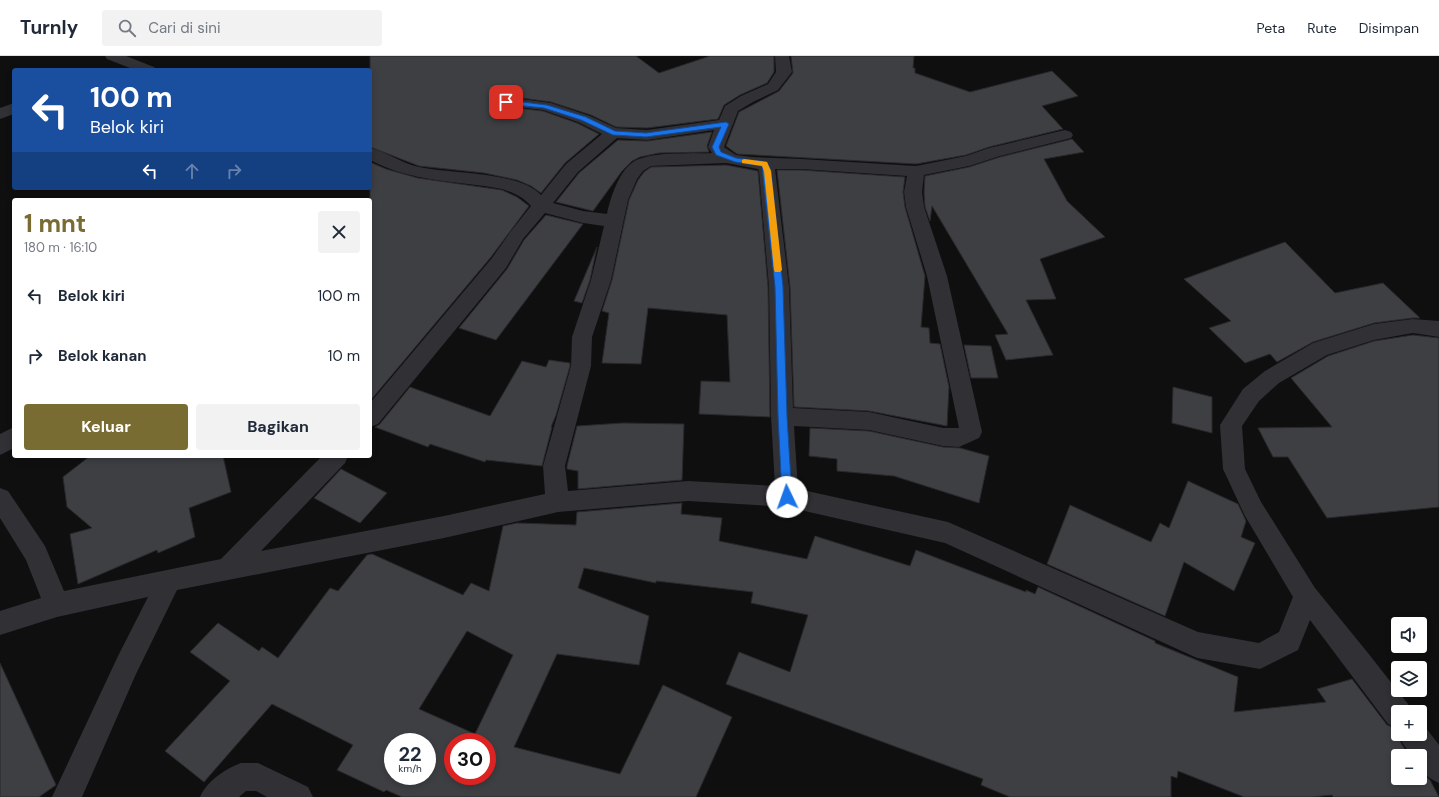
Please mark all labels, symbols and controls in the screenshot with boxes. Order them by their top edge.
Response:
search box [102,10,382,46]
text: Turnly [20,15,78,40]
icon: search [116,17,138,39]
text: Cari di sini [148,18,221,38]
text: Peta [1257,19,1285,37]
text: Rute [1307,19,1337,37]
text: Disimpan [1359,19,1419,37]
text: 100 m [90,79,173,116]
icon: left [24,84,76,136]
pin [489,85,523,119]
icon: arrive [495,91,517,113]
text: Belok kiri [90,115,164,139]
icon: left [139,160,161,182]
icon: ahead [181,160,203,182]
icon: right [223,160,245,182]
text: 1 mnt [24,208,86,239]
button: close [318,211,360,253]
text: 180 m · 16:10 [24,239,97,256]
icon: left [24,285,46,307]
text: Belok kiri [58,286,125,306]
text: 100 m [317,286,360,306]
icon: right [24,345,46,367]
text: Belok kanan [58,346,146,366]
text: 10 m [328,346,360,366]
button: Keluar [24,404,188,450]
button: Bagikan [196,404,360,450]
position arrow [766,476,808,518]
map controls [1391,617,1427,785]
button: sound [1391,617,1427,653]
button: layers [1391,661,1427,697]
button: + [1391,705,1427,741]
speed limit sign: 30 [444,733,496,785]
text: 22 [398,741,422,767]
button: − [1391,749,1427,785]
text: km/h [398,762,422,775]

